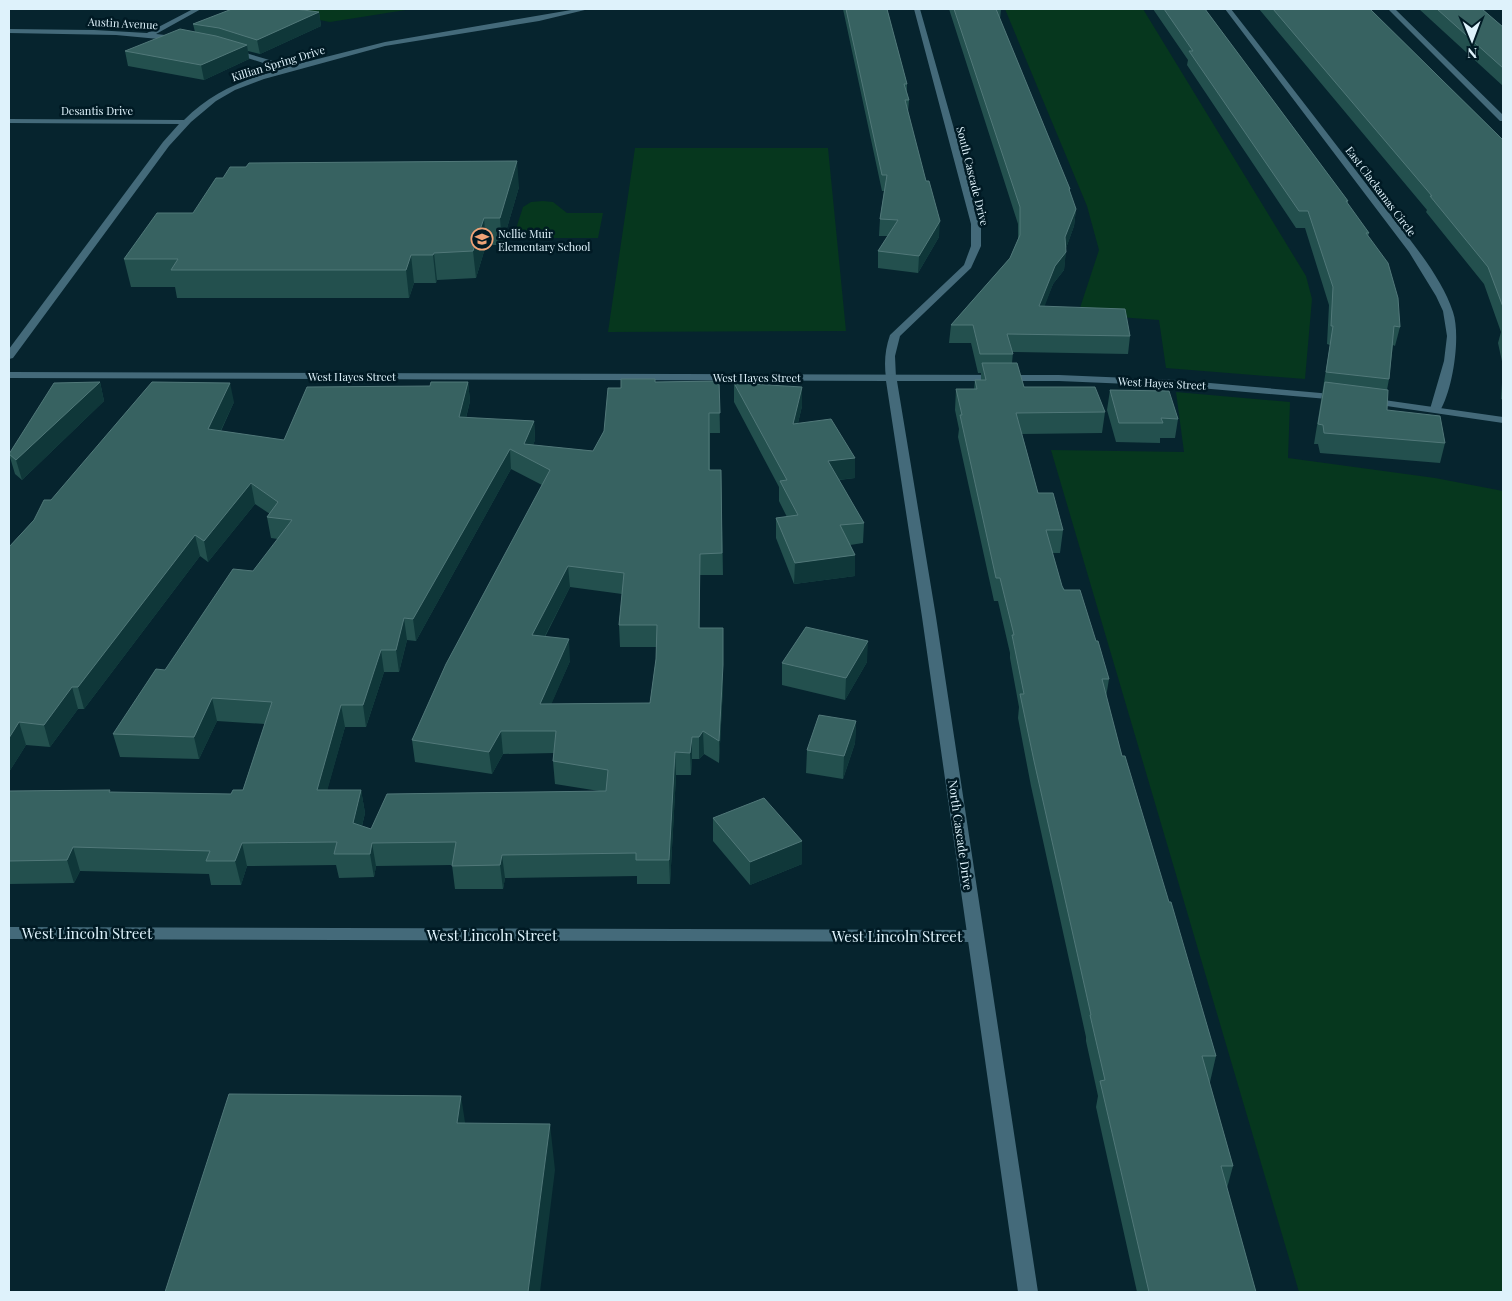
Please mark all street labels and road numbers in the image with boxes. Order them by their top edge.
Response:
street label: Austin Avenue [87,14,159,32]
street label: Killian Spring Drive [229,42,327,84]
street label: Desantis Drive [61,103,134,118]
street label: South Cascade Drive [953,125,993,228]
street label: East Clackamas Circle [1342,143,1420,239]
street label: West Hayes Street [307,369,396,384]
street label: West Hayes Street [712,370,801,385]
street label: West Hayes Street [1117,373,1206,393]
street label: North Cascade Drive [945,779,977,891]
street label: West Lincoln Street [21,923,153,943]
street label: West Lincoln Street [426,925,558,945]
street label: West Lincoln Street [831,926,963,946]

